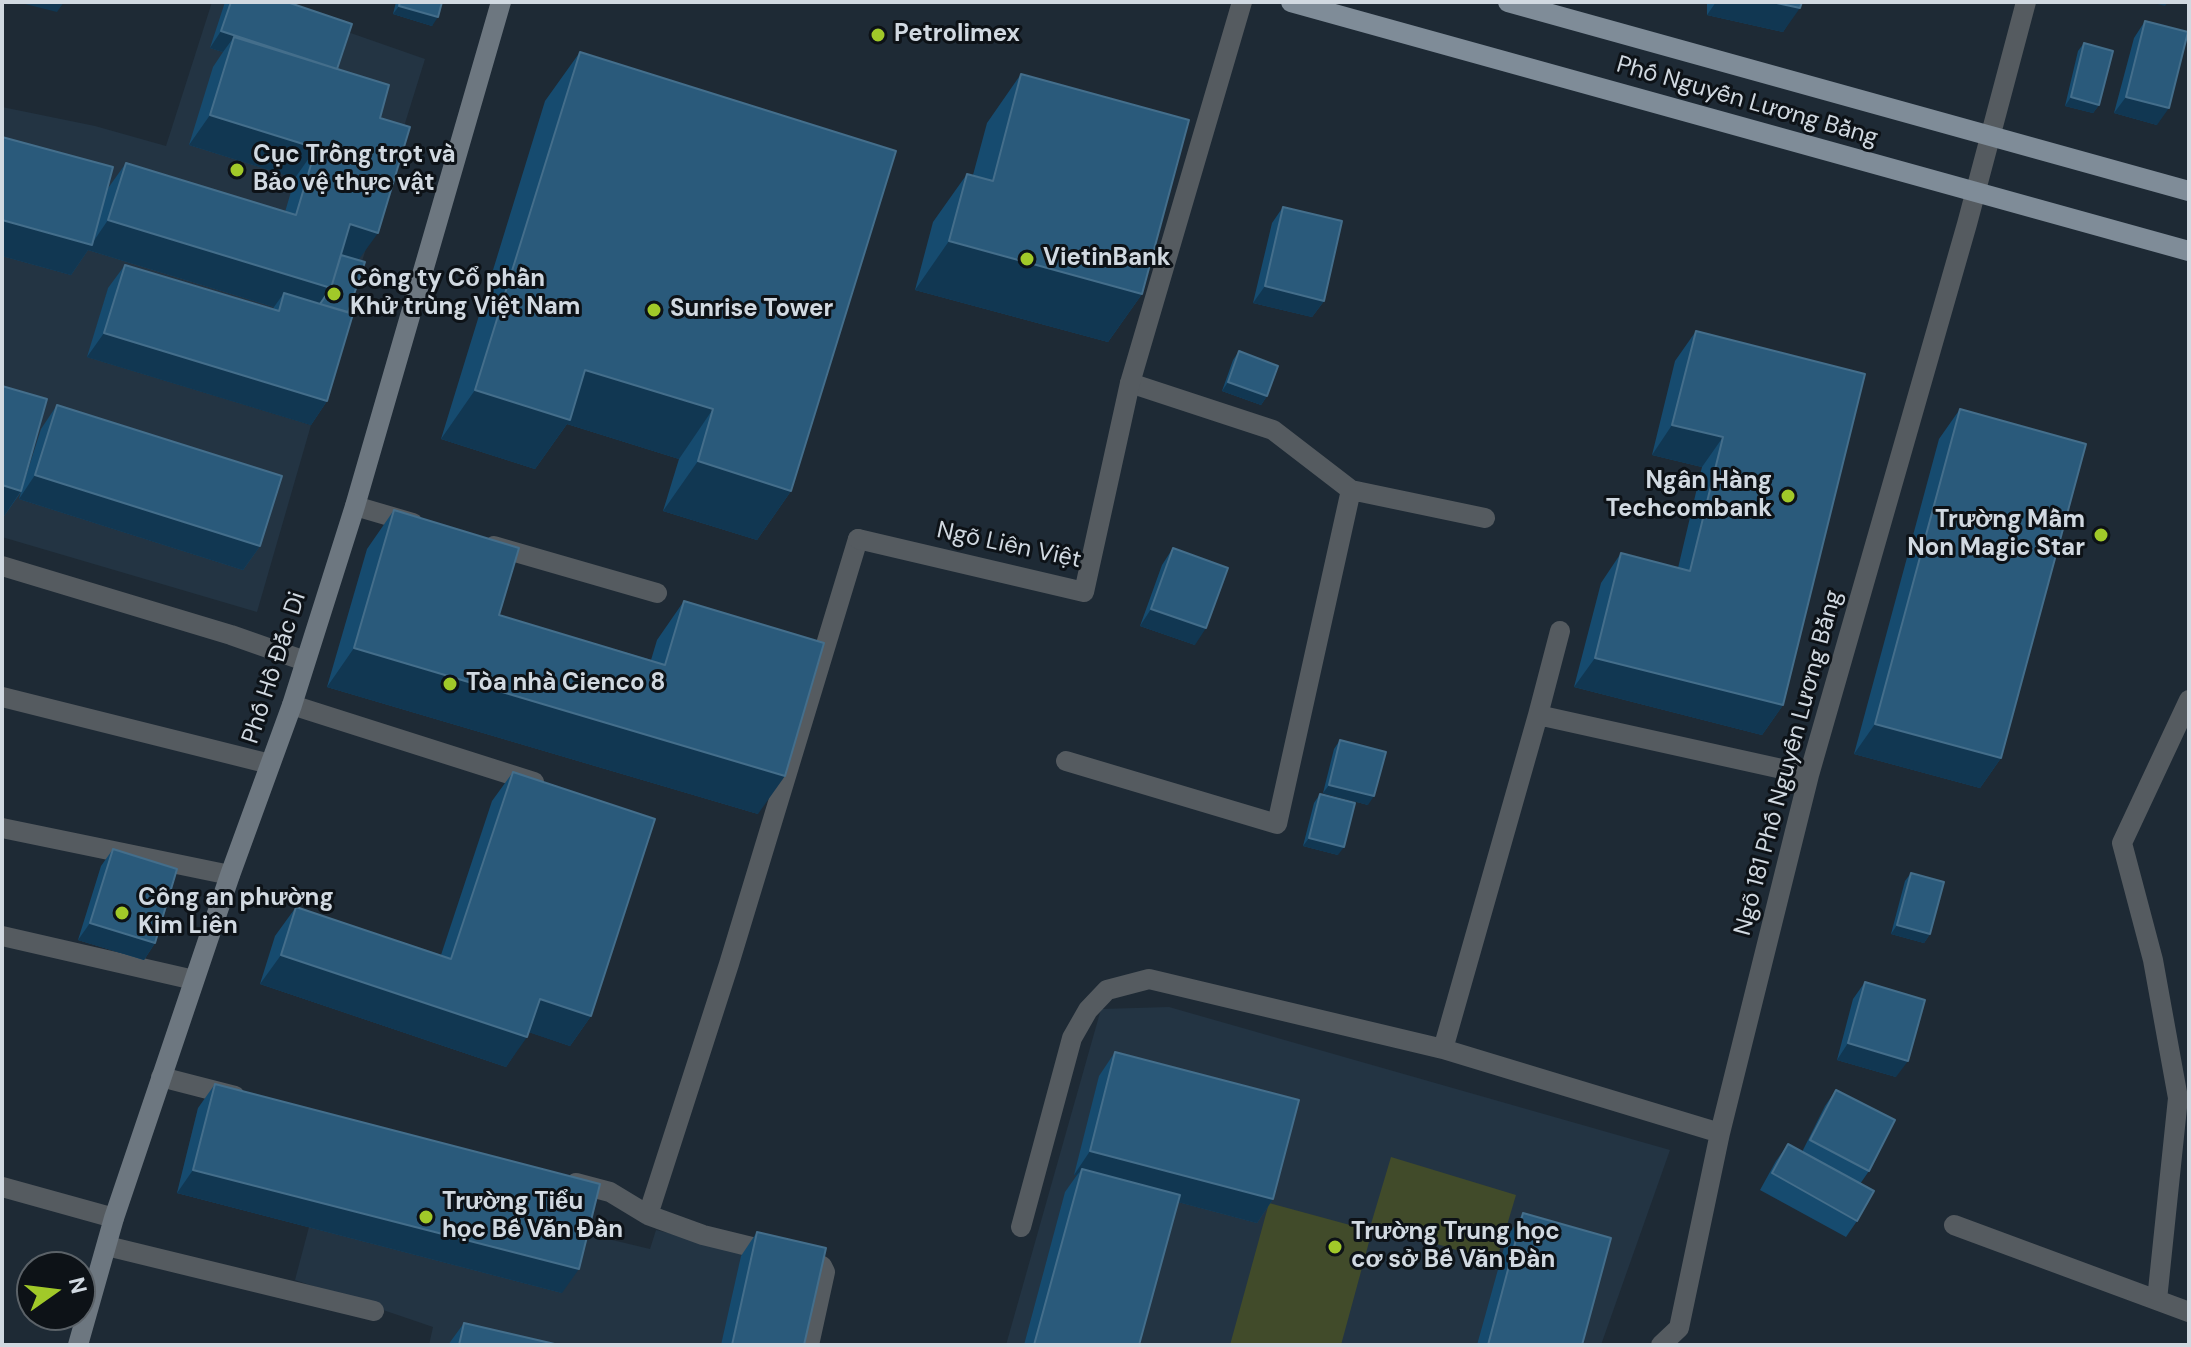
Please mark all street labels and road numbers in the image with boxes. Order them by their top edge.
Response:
street label: Phố Nguyễn Lương Bằng [1613,51,1881,153]
street label: Ngõ Liên Việt [934,517,1084,575]
street label: Ngõ 181 Phố Nguyễn Lương Bằng [1729,587,1849,939]
street label: Phố Hồ Đắc Di [237,589,313,747]

